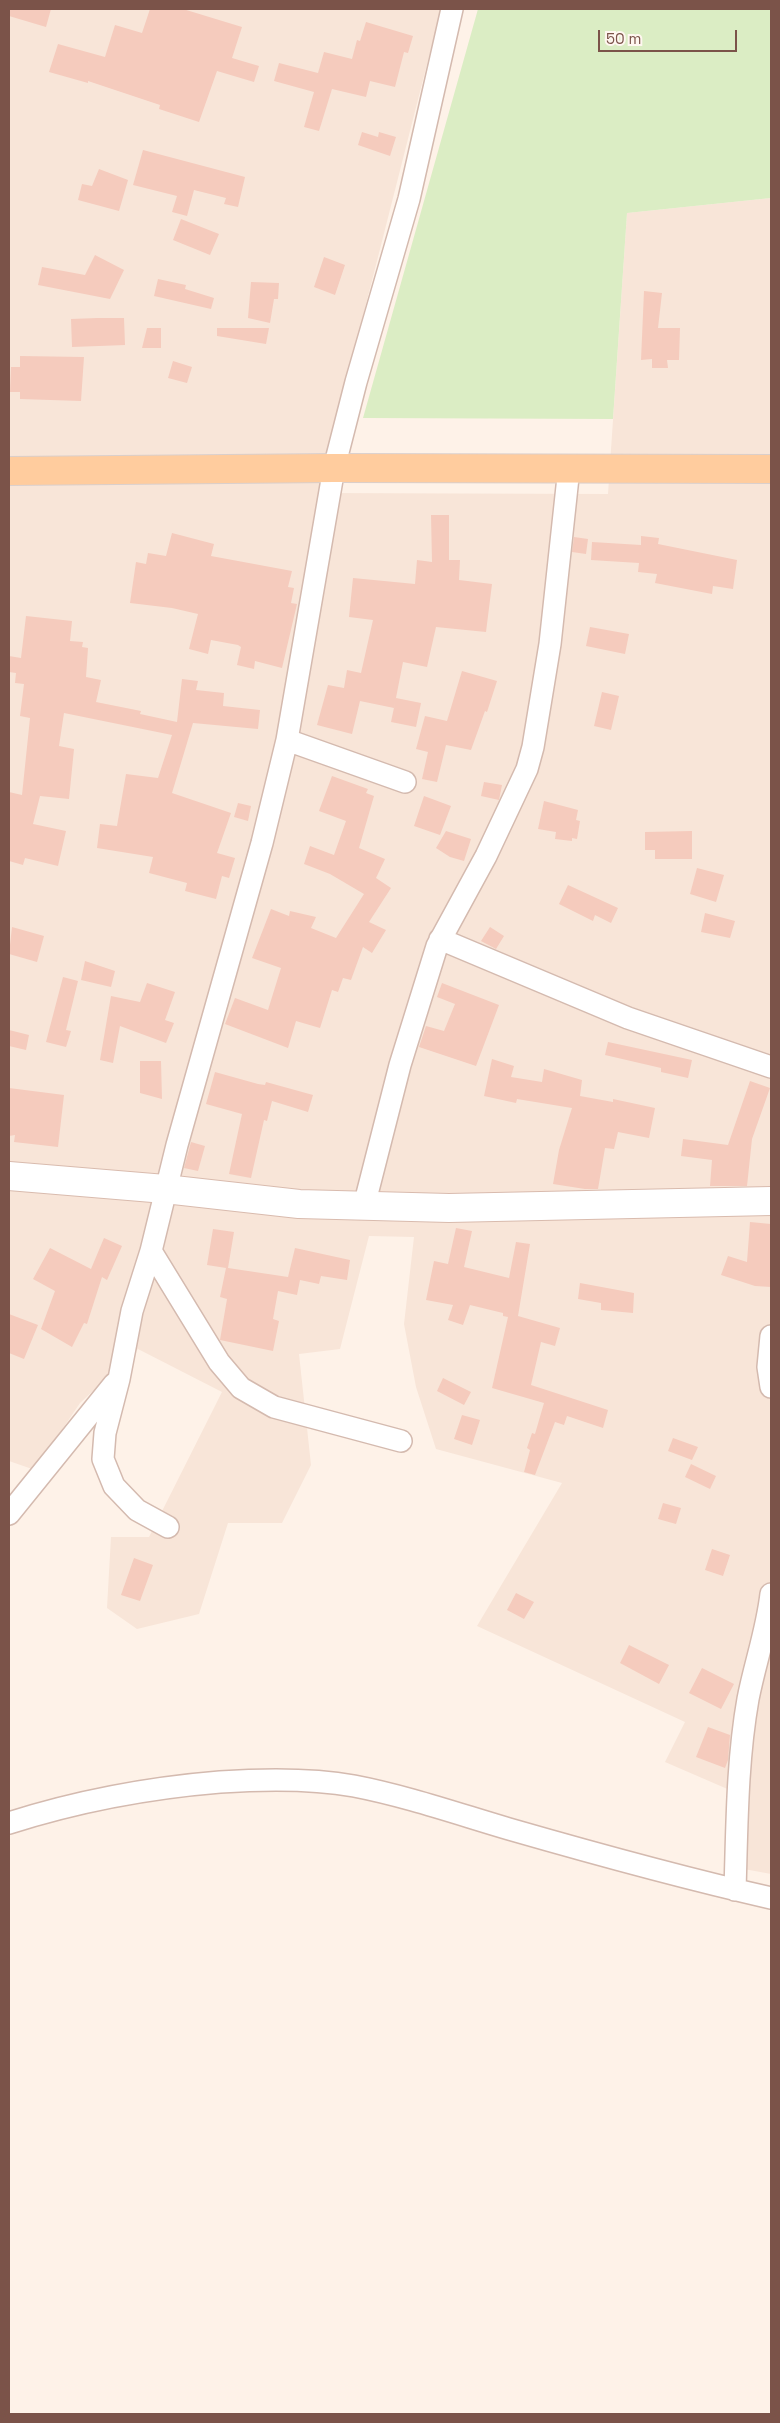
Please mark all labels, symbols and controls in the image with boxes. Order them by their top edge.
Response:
scale bar [600,20,739,52]
text: 50 m [606,29,641,48]

